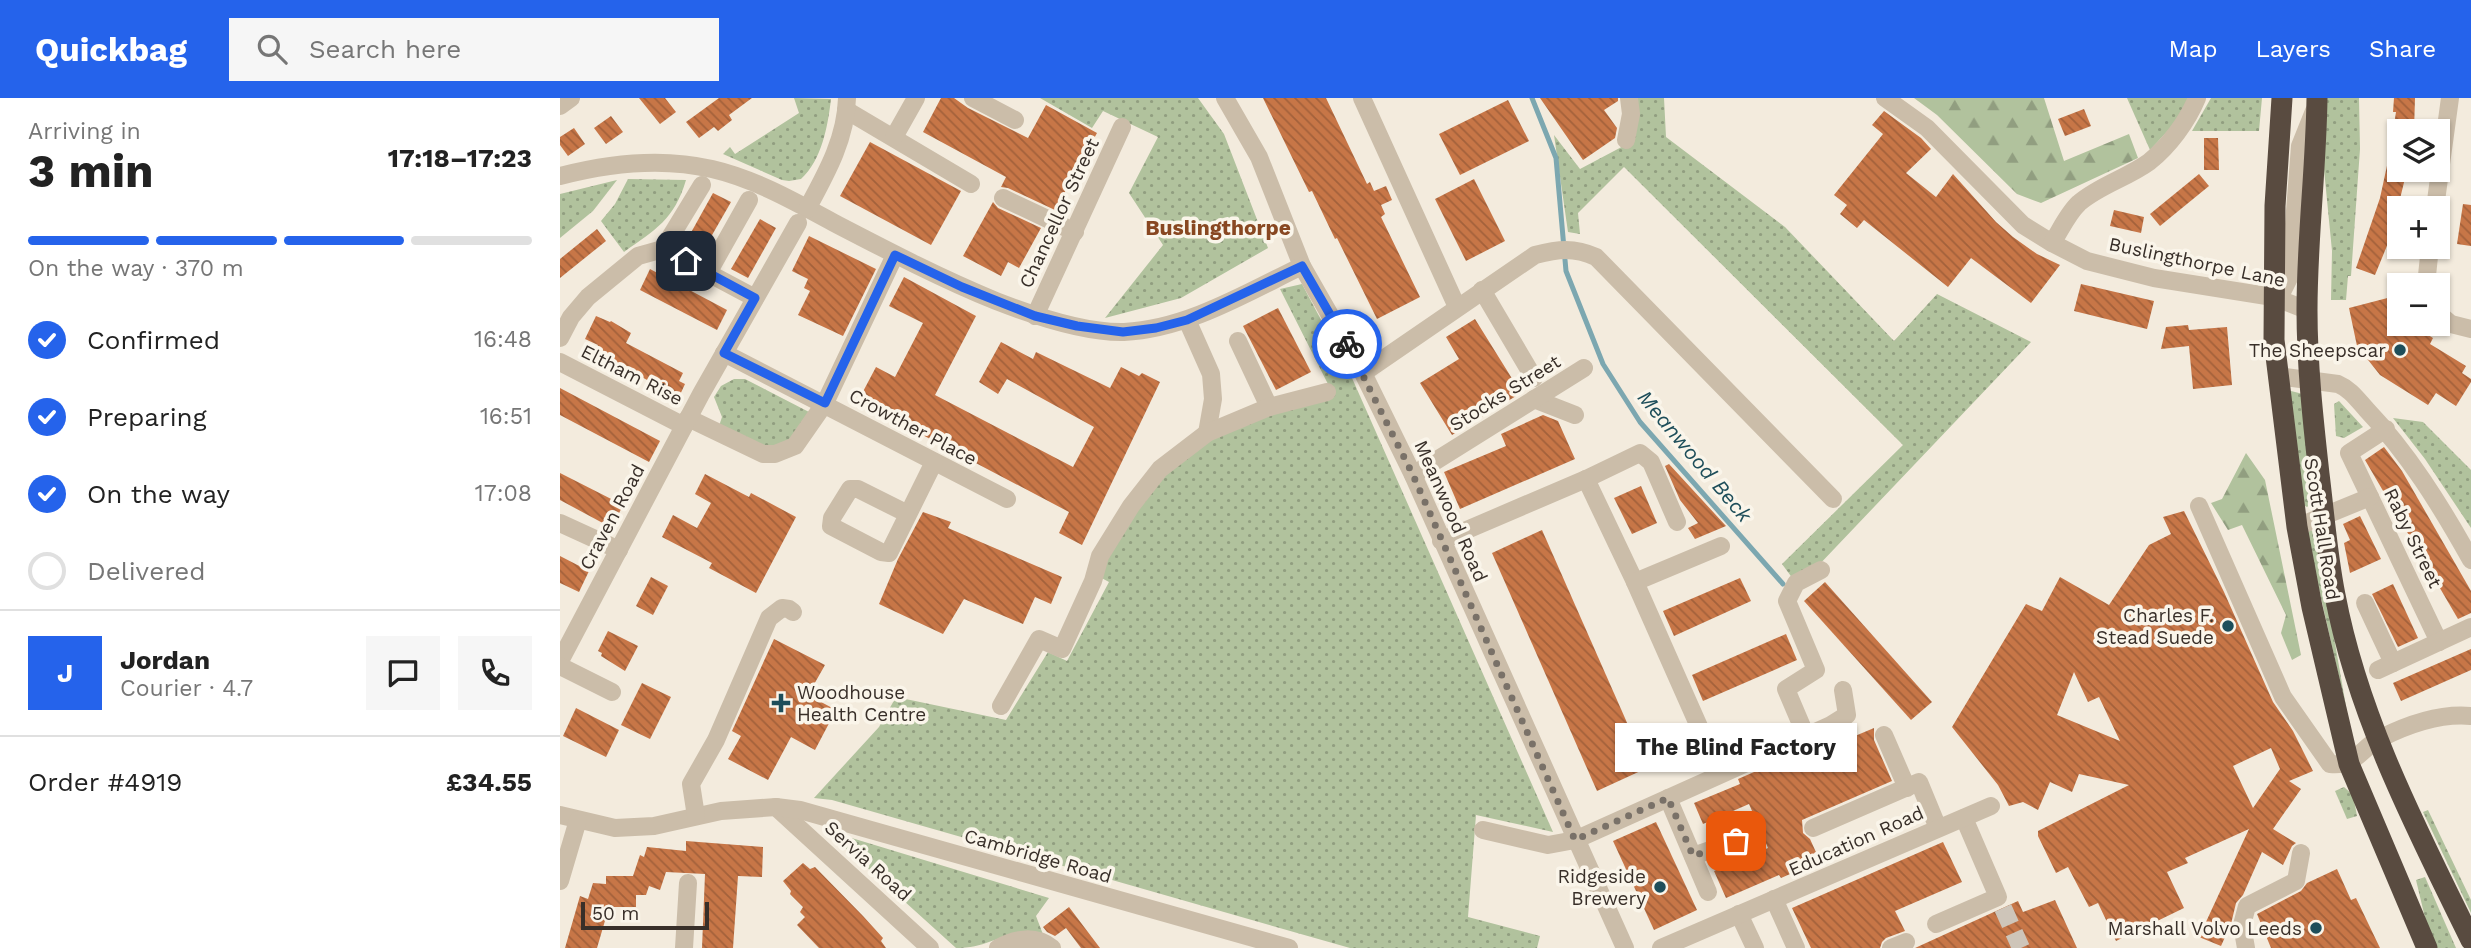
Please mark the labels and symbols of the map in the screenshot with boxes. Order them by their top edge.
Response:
street label: Chancellor Street [1014,134,1104,292]
district label: Buslingthorpe [1145,215,1291,240]
pin [656,231,716,291]
street label: Buslingthorpe Lane [2107,232,2287,292]
courier [1312,309,1382,379]
place label: The Sheepscar [2249,339,2386,362]
street label: Eltham Rise [577,340,687,410]
marker: The Sheepscar [2392,342,2408,358]
street label: Stocks Street [1445,350,1565,436]
street label: Crowther Place [845,384,981,470]
water label: Meanwood Beck [1633,385,1758,527]
street label: Meanwood Road [1409,437,1493,585]
street label: Scott Hall Road [2299,456,2345,602]
street label: Craven Road [575,460,649,574]
street label: Raby Street [2379,484,2447,592]
place label: Charles F. Stead Suede [2096,604,2214,649]
marker: Charles F. Stead Suede [2220,618,2236,634]
place label: Woodhouse Health Centre [797,681,926,726]
marker: Woodhouse Health Centre [771,693,791,713]
callout: The Blind Factory [1615,722,1857,771]
street label: Education Road [1785,801,1927,881]
pin [1706,811,1766,871]
street label: Servia Road [820,816,916,906]
street label: Cambridge Road [962,824,1114,888]
place label: Ridgeside Brewery [1557,865,1646,910]
marker: Ridgeside Brewery [1652,879,1668,895]
scale bar [581,899,709,931]
place label: Marshall Volvo Leeds [2107,917,2302,940]
marker: Marshall Volvo Leeds [2308,920,2324,936]

